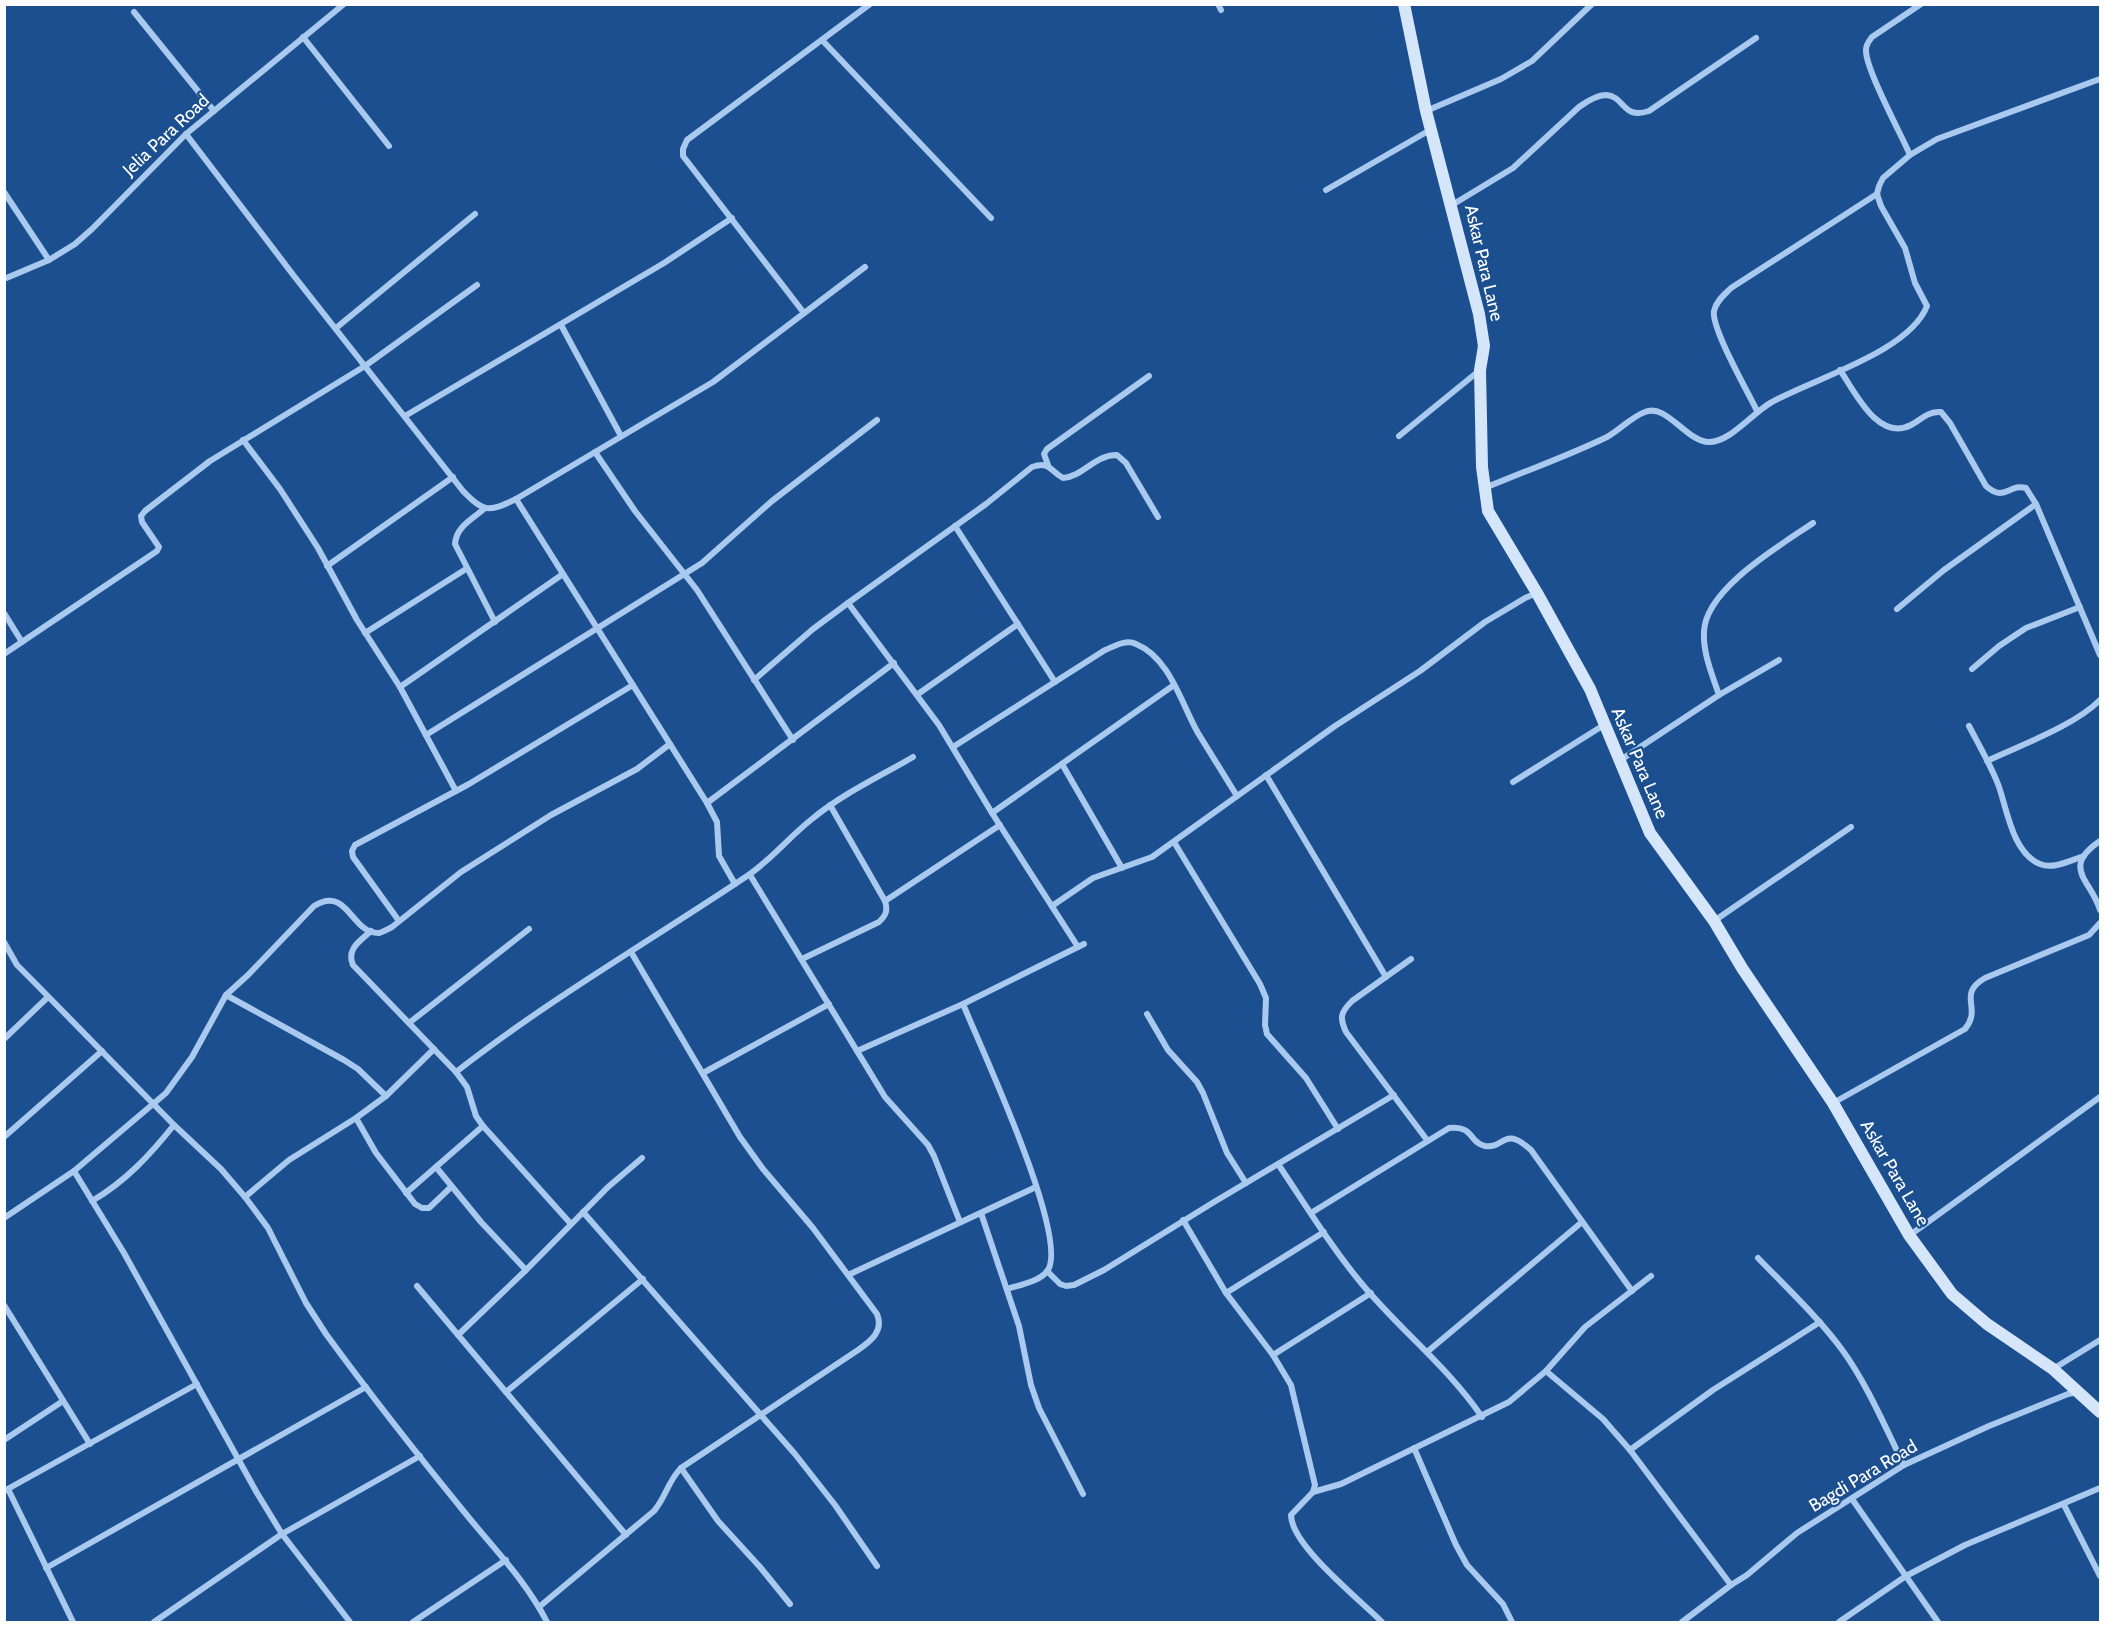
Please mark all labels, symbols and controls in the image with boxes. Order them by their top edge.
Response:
street label: Jelia Para Road [117,89,214,181]
street label: Askar Para Lane [1460,203,1508,323]
street label: Askar Para Lane [1607,704,1673,822]
street label: Askar Para Lane [1856,1116,1934,1230]
street label: Bagdi Para Road [1805,1435,1921,1517]

